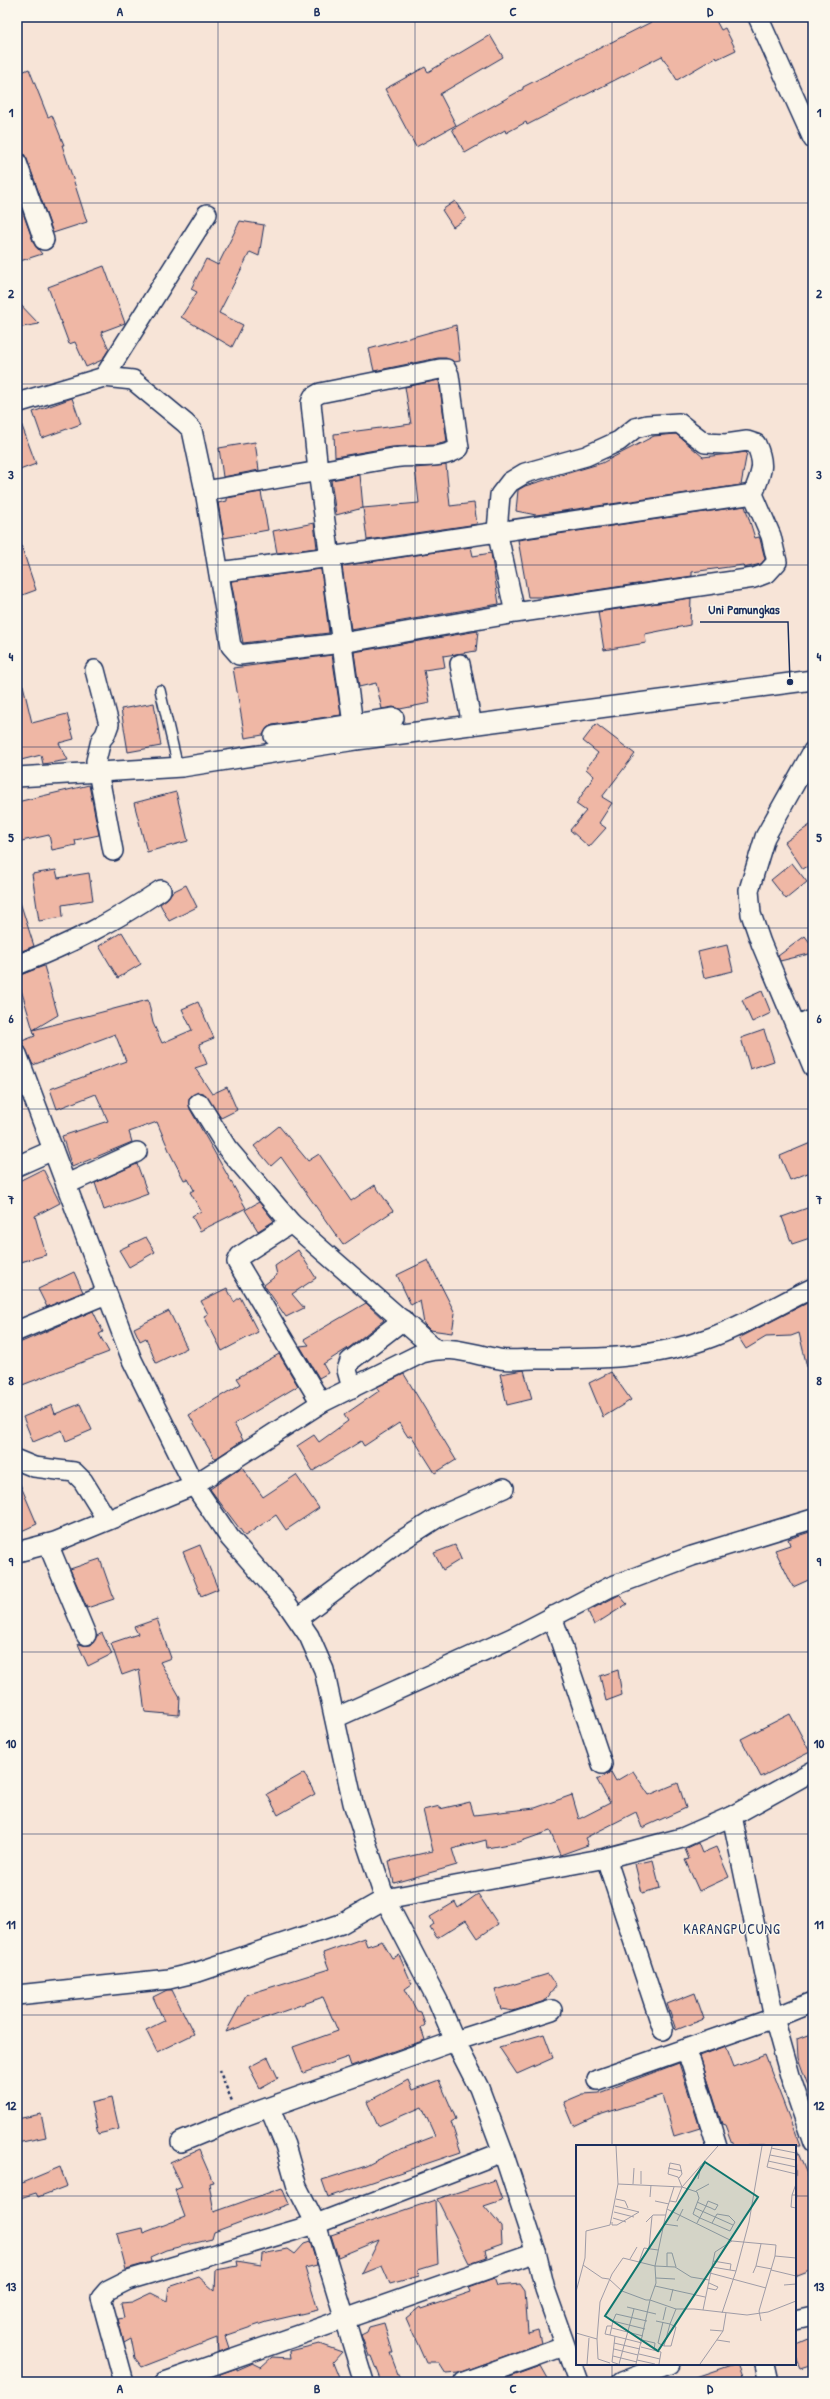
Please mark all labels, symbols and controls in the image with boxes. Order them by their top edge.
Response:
text: A [117,2,124,20]
text: B [314,2,321,20]
text: C [509,2,517,20]
text: D [707,2,714,20]
text: 1 [9,103,14,121]
text: 1 [817,103,822,121]
text: 2 [8,284,15,302]
text: 2 [816,284,823,302]
text: 3 [8,465,14,483]
text: 3 [816,465,822,483]
callout: Uni Pamungkas [700,597,788,622]
text: Uni Pamungkas [708,600,780,619]
text: 4 [9,647,14,665]
text: 4 [817,647,822,665]
text: 5 [8,828,14,846]
text: 5 [816,828,822,846]
text: 6 [8,1009,14,1027]
text: 6 [816,1009,822,1027]
text: 7 [7,1190,15,1208]
text: 7 [815,1190,823,1208]
text: 8 [8,1371,14,1389]
text: 8 [816,1371,822,1389]
text: 9 [9,1552,14,1570]
text: 9 [817,1552,822,1570]
text: 10 [6,1734,16,1752]
text: 10 [814,1734,824,1752]
text: 11 [6,1915,16,1933]
text: 11 [814,1915,824,1933]
district label: KARANGPUCUNG [683,1919,781,1938]
text: 12 [6,2096,17,2114]
text: 12 [814,2096,825,2114]
inset map [576,2145,796,2365]
text: 13 [6,2277,16,2295]
text: 13 [814,2277,824,2295]
text: A [117,2379,124,2397]
text: B [314,2379,321,2397]
text: C [509,2379,517,2397]
text: D [707,2379,714,2397]

